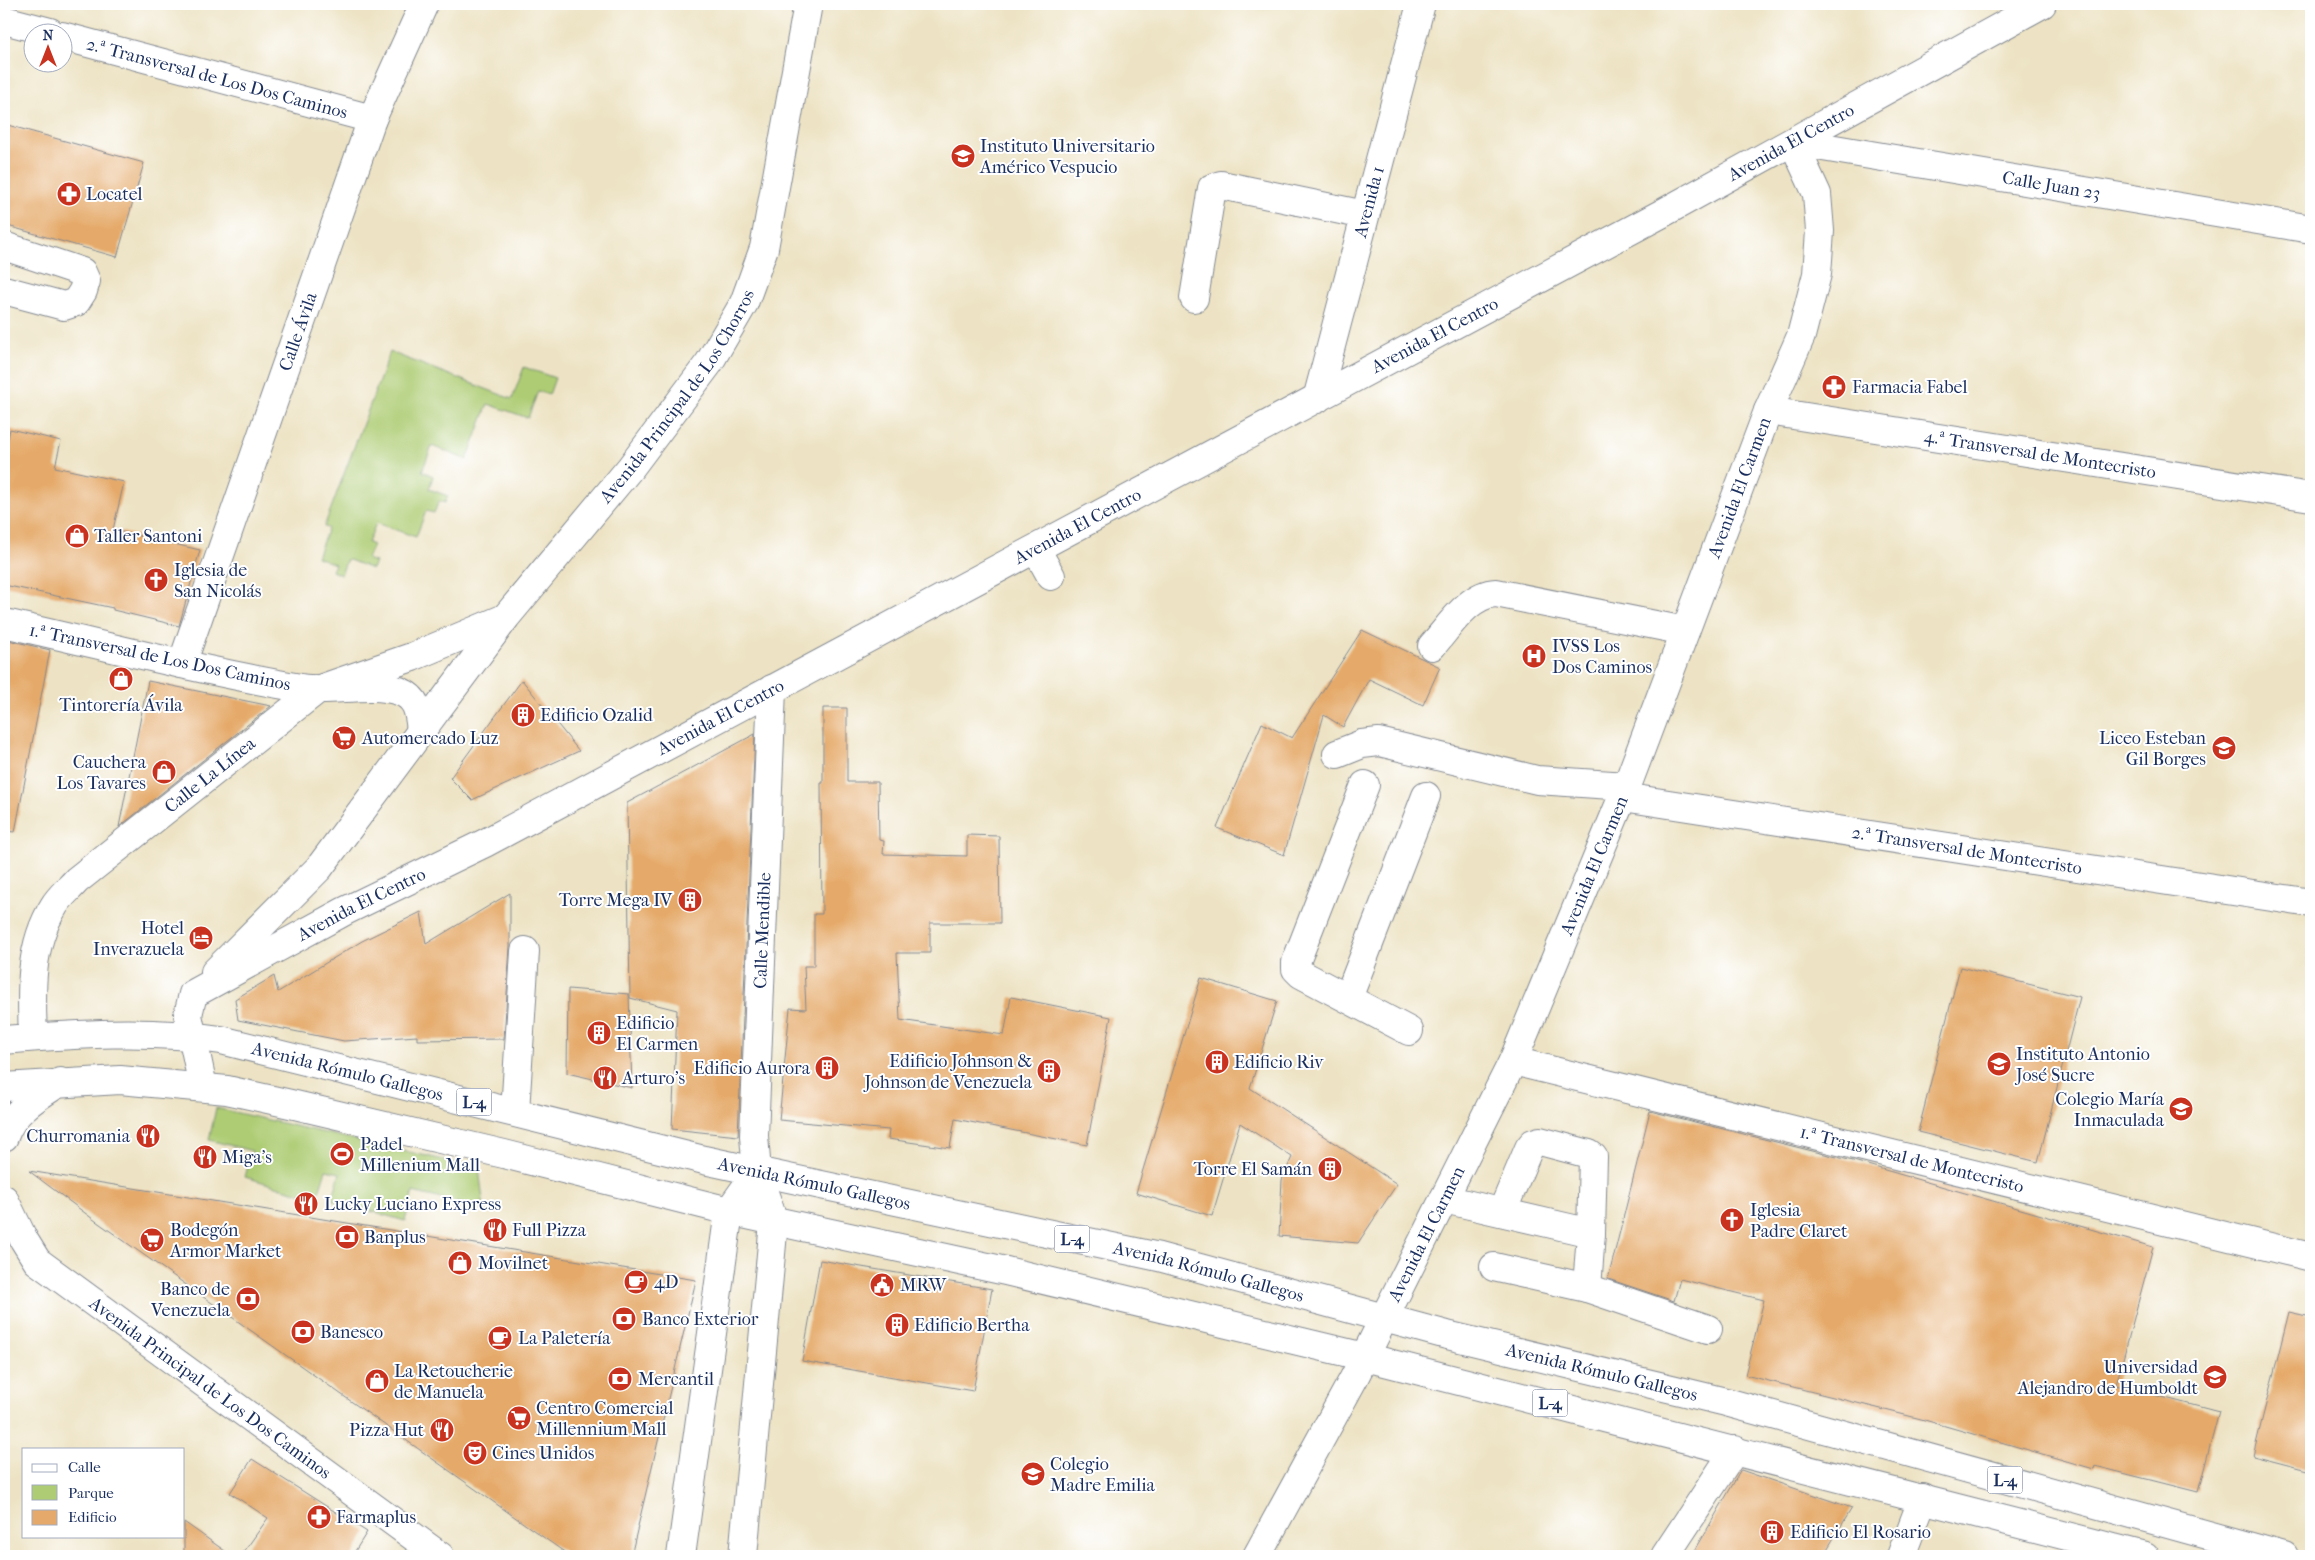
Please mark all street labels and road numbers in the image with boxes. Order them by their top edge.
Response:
street label: 2.ª Transversal de Los Dos Caminos [84,33,350,124]
street label: Avenida El Centro [1724,100,1858,186]
street label: Avenida 1 [1350,164,1389,241]
street label: Calle Juan 23 [2001,167,2102,204]
street label: Avenida Principal de Los Chorros [595,287,759,508]
street label: Calle Ávila [275,289,322,374]
street label: Avenida El Centro [1367,293,1502,378]
street label: Avenida El Carmen [1703,414,1776,562]
street label: 4.ª Transversal de Montecristo [1922,426,2157,483]
street label: Avenida El Centro [1010,484,1145,569]
street label: 1.ª Transversal de Los Dos Caminos [27,619,293,696]
street label: Avenida El Centro [653,675,788,760]
street label: Calle La Línea [160,733,260,818]
street label: Avenida El Carmen [1556,792,1633,939]
street label: 2.ª Transversal de Montecristo [1850,822,2084,879]
street label: Avenida El Centro [293,864,429,946]
street label: Calle Mendible [750,872,776,989]
street label: Avenida Rómulo Gallegos [249,1038,446,1106]
road number: L-4 [456,1088,492,1116]
street label: 1.ª Transversal de Montecristo [1798,1121,2026,1197]
street label: Avenida Rómulo Gallegos [715,1153,913,1215]
street label: Avenida El Carmen [1384,1162,1470,1306]
road number: L-4 [1054,1226,1090,1252]
street label: Avenida Rómulo Gallegos [1110,1237,1307,1307]
street label: Avenida Principal de Los Dos Caminos [84,1292,335,1484]
street label: Avenida Rómulo Gallegos [1503,1339,1700,1406]
road number: L-4 [1532,1390,1568,1416]
road number: L-4 [1988,1466,2022,1494]

